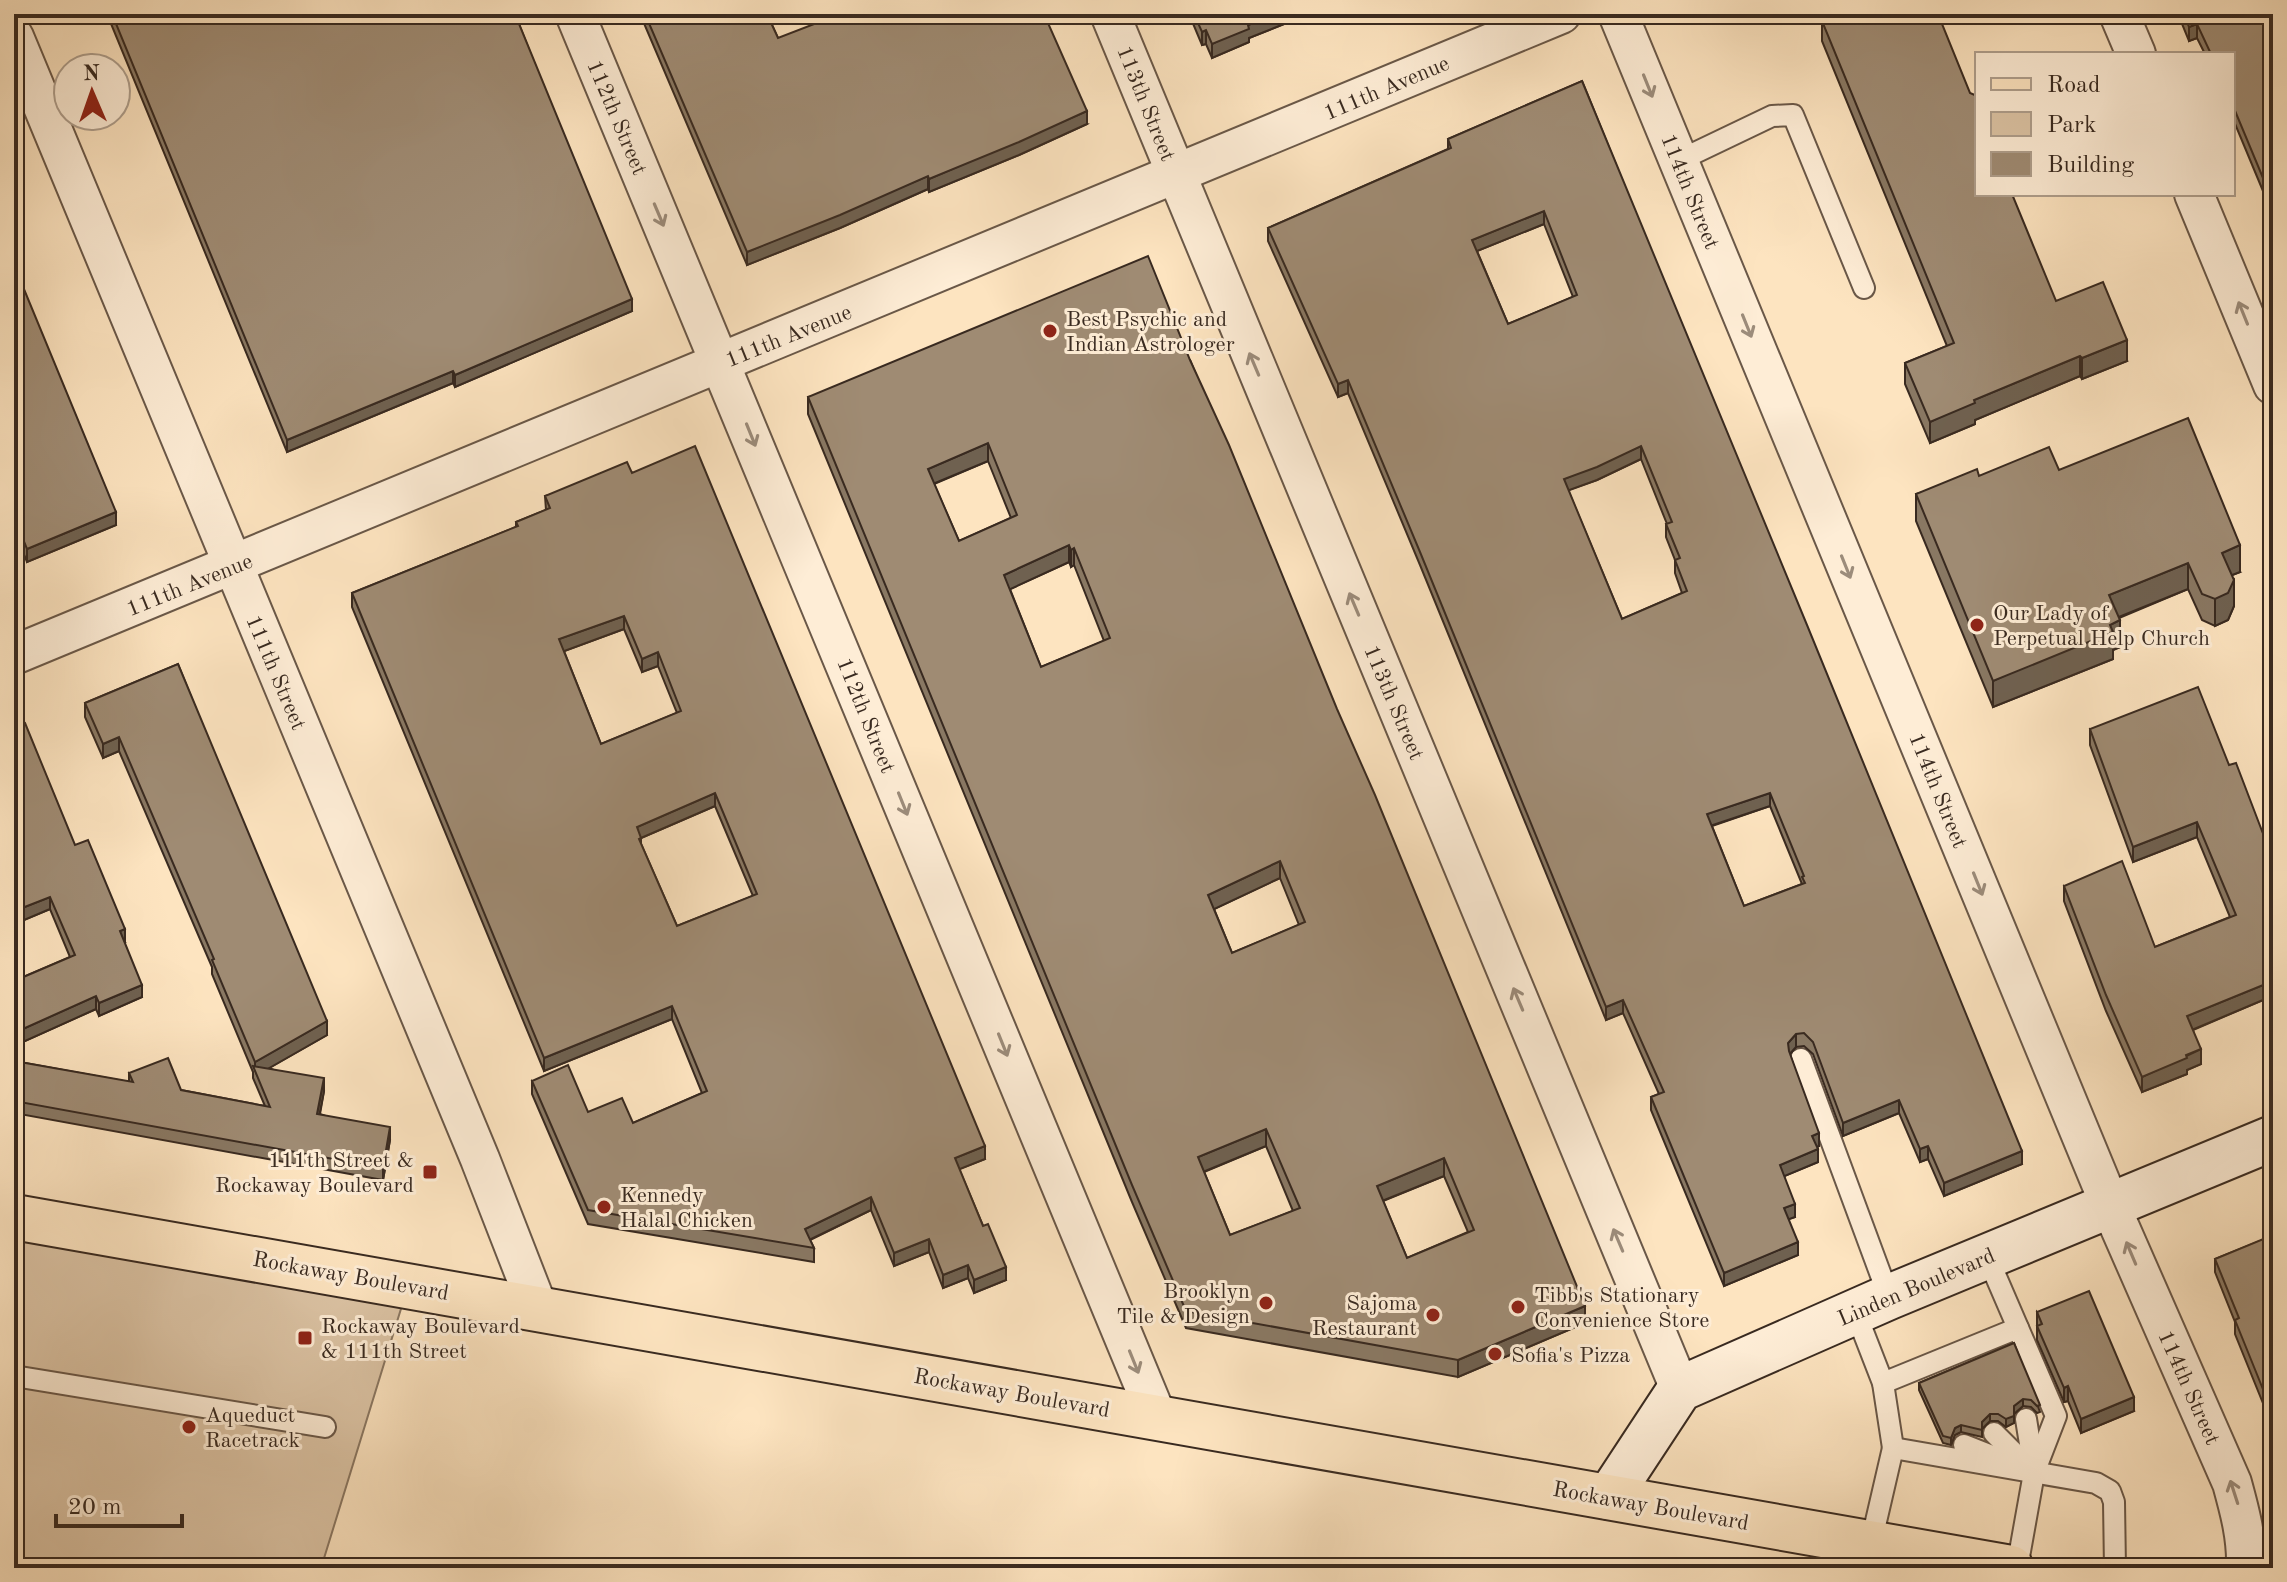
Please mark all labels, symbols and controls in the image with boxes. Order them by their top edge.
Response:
street label: 113th Street [1112,43,1178,165]
north arrow [52,52,132,132]
legend [1975,52,2235,196]
street label: 111th Avenue [1321,53,1453,125]
street label: 112th Street [582,57,650,178]
text: N [83,63,100,85]
one-way arrow [1641,73,1656,98]
text: Road [2047,74,2100,98]
text: Park [2047,114,2096,138]
street label: 114th Street [1656,131,1722,253]
text: Building [2047,154,2134,178]
one-way arrow [652,202,667,227]
one-way arrow [2235,301,2250,326]
street label: 111th Avenue [723,302,855,372]
place label: Best Psychic and Indian Astrologer [1066,309,1235,356]
one-way arrow [1741,313,1755,338]
marker: Best Psychic and Indian Astrologer [1041,322,1059,340]
one-way arrow [1246,352,1261,377]
one-way arrow [744,422,759,447]
street label: 111th Avenue [124,551,256,621]
one-way arrow [1840,554,1855,579]
one-way arrow [1346,592,1361,617]
place label: Our Lady of Perpetual Help Church [1993,603,2210,650]
street label: 111th Street [241,612,309,733]
marker: Our Lady of Perpetual Help Church [1968,616,1986,634]
street label: 113th Street [1359,642,1427,763]
street label: 112th Street [832,655,898,777]
street label: 114th Street [1904,730,1970,852]
one-way arrow [897,791,912,816]
one-way arrow [1972,872,1986,896]
one-way arrow [1510,987,1525,1012]
one-way arrow [996,1032,1011,1057]
place label: 111th Street & Rockaway Boulevard [215,1150,414,1197]
marker: 111th Street & Rockaway Boulevard [421,1163,439,1181]
place label: Kennedy Halal Chicken [620,1185,753,1232]
marker: Kennedy Halal Chicken [595,1198,613,1216]
one-way arrow [1609,1228,1624,1252]
one-way arrow [2122,1241,2137,1266]
street label: Linden Boulevard [1835,1245,1999,1331]
street label: Rockaway Boulevard [251,1249,451,1305]
place label: Brooklyn Tile & Design [1116,1281,1250,1328]
place label: Tibb's Stationary Convenience Store [1534,1285,1709,1332]
place label: Sajoma Restaurant [1312,1293,1417,1340]
marker: Brooklyn Tile & Design [1257,1294,1275,1312]
marker: Tibb's Stationary Convenience Store [1509,1298,1527,1316]
marker: Sajoma Restaurant [1424,1306,1442,1324]
place label: Rockaway Boulevard & 111th Street [321,1316,520,1363]
street label: 114th Street [2153,1327,2223,1448]
marker: Rockaway Boulevard & 111th Street [296,1329,314,1347]
marker: Sofia's Pizza [1486,1345,1504,1363]
place label: Sofia's Pizza [1511,1345,1630,1367]
one-way arrow [1128,1349,1143,1374]
street label: Rockaway Boulevard [912,1366,1112,1422]
place label: Aqueduct Racetrack [205,1405,300,1452]
marker: Aqueduct Racetrack [180,1418,198,1436]
scale bar [56,1478,182,1528]
street label: Rockaway Boulevard [1551,1479,1751,1535]
one-way arrow [2226,1479,2241,1505]
text: 20 m [68,1496,122,1520]

